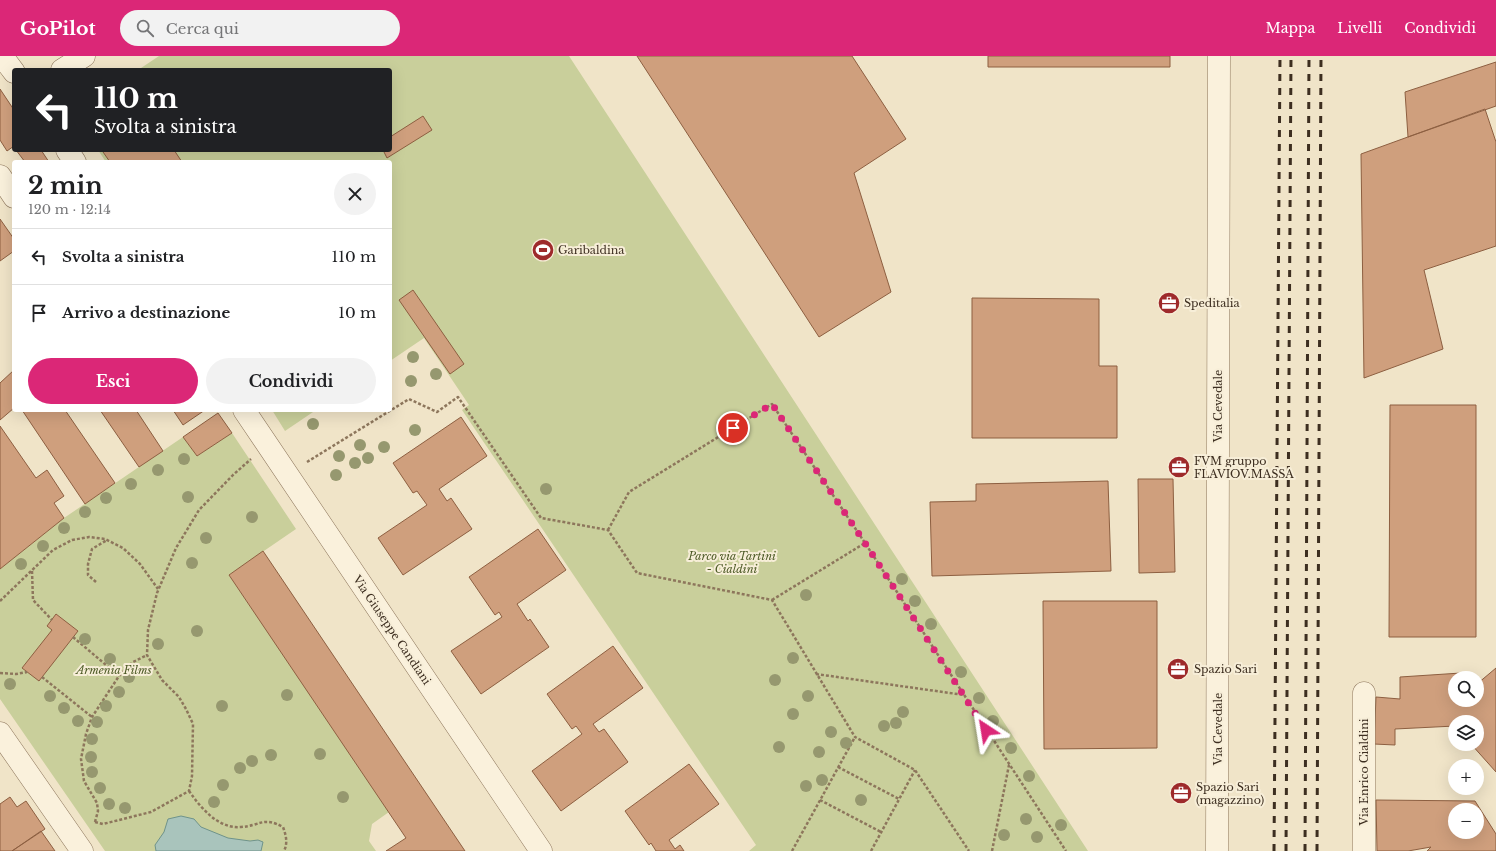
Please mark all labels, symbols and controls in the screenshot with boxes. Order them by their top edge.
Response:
search box [120,10,400,46]
text: GoPilot [20,17,96,40]
icon: search [134,17,156,39]
text: Cerca qui [166,19,239,38]
text: Mappa [1265,19,1315,37]
text: Livelli [1337,19,1382,37]
text: Condividi [1404,19,1476,37]
text: 110 m [94,81,178,116]
icon: left [28,84,80,136]
text: Svolta a sinistra [94,116,237,138]
text: 2 min [28,171,103,200]
button: close [334,173,376,215]
text: 120 m · 12:14 [28,201,111,218]
sports icon: Garibaldina [530,237,556,263]
place label: Garibaldina [558,243,625,257]
icon: left [28,246,50,268]
text: Svolta a sinistra [62,247,184,266]
text: 110 m [332,247,376,266]
office icon: Speditalia [1156,290,1182,316]
place label: Speditalia [1184,296,1241,310]
icon: arrive [28,302,50,324]
text: Arrivo a destinazione [62,303,230,322]
text: 10 m [338,303,376,322]
button: Esci [28,358,198,404]
button: Condividi [206,358,376,404]
street label: Via Cevedale [1211,370,1225,443]
pin [716,411,750,445]
icon: arrive [722,417,744,439]
office icon: FVM gruppo FLAVIOV.MASSA [1166,454,1192,480]
place label: FVM gruppo FLAVIOV.MASSA [1194,454,1294,481]
park label: Parco via Tartini - Cialdini [687,549,776,576]
street label: Via Giuseppe Candiani [350,572,434,688]
office icon: Spazio Sari [1165,656,1191,682]
place label: Spazio Sari [1194,662,1257,676]
park label: Armenia Films [74,663,152,677]
map controls [1448,671,1484,839]
button: search [1448,671,1484,707]
street label: Via Cevedale [1211,693,1225,766]
position arrow [965,709,1007,751]
button: layers [1448,715,1484,751]
street label: Via Enrico Cialdini [1357,718,1371,826]
button: + [1448,759,1484,795]
office icon: Spazio Sari (magazzino) [1168,780,1194,806]
place label: Spazio Sari (magazzino) [1196,780,1264,807]
button: − [1448,803,1484,839]

